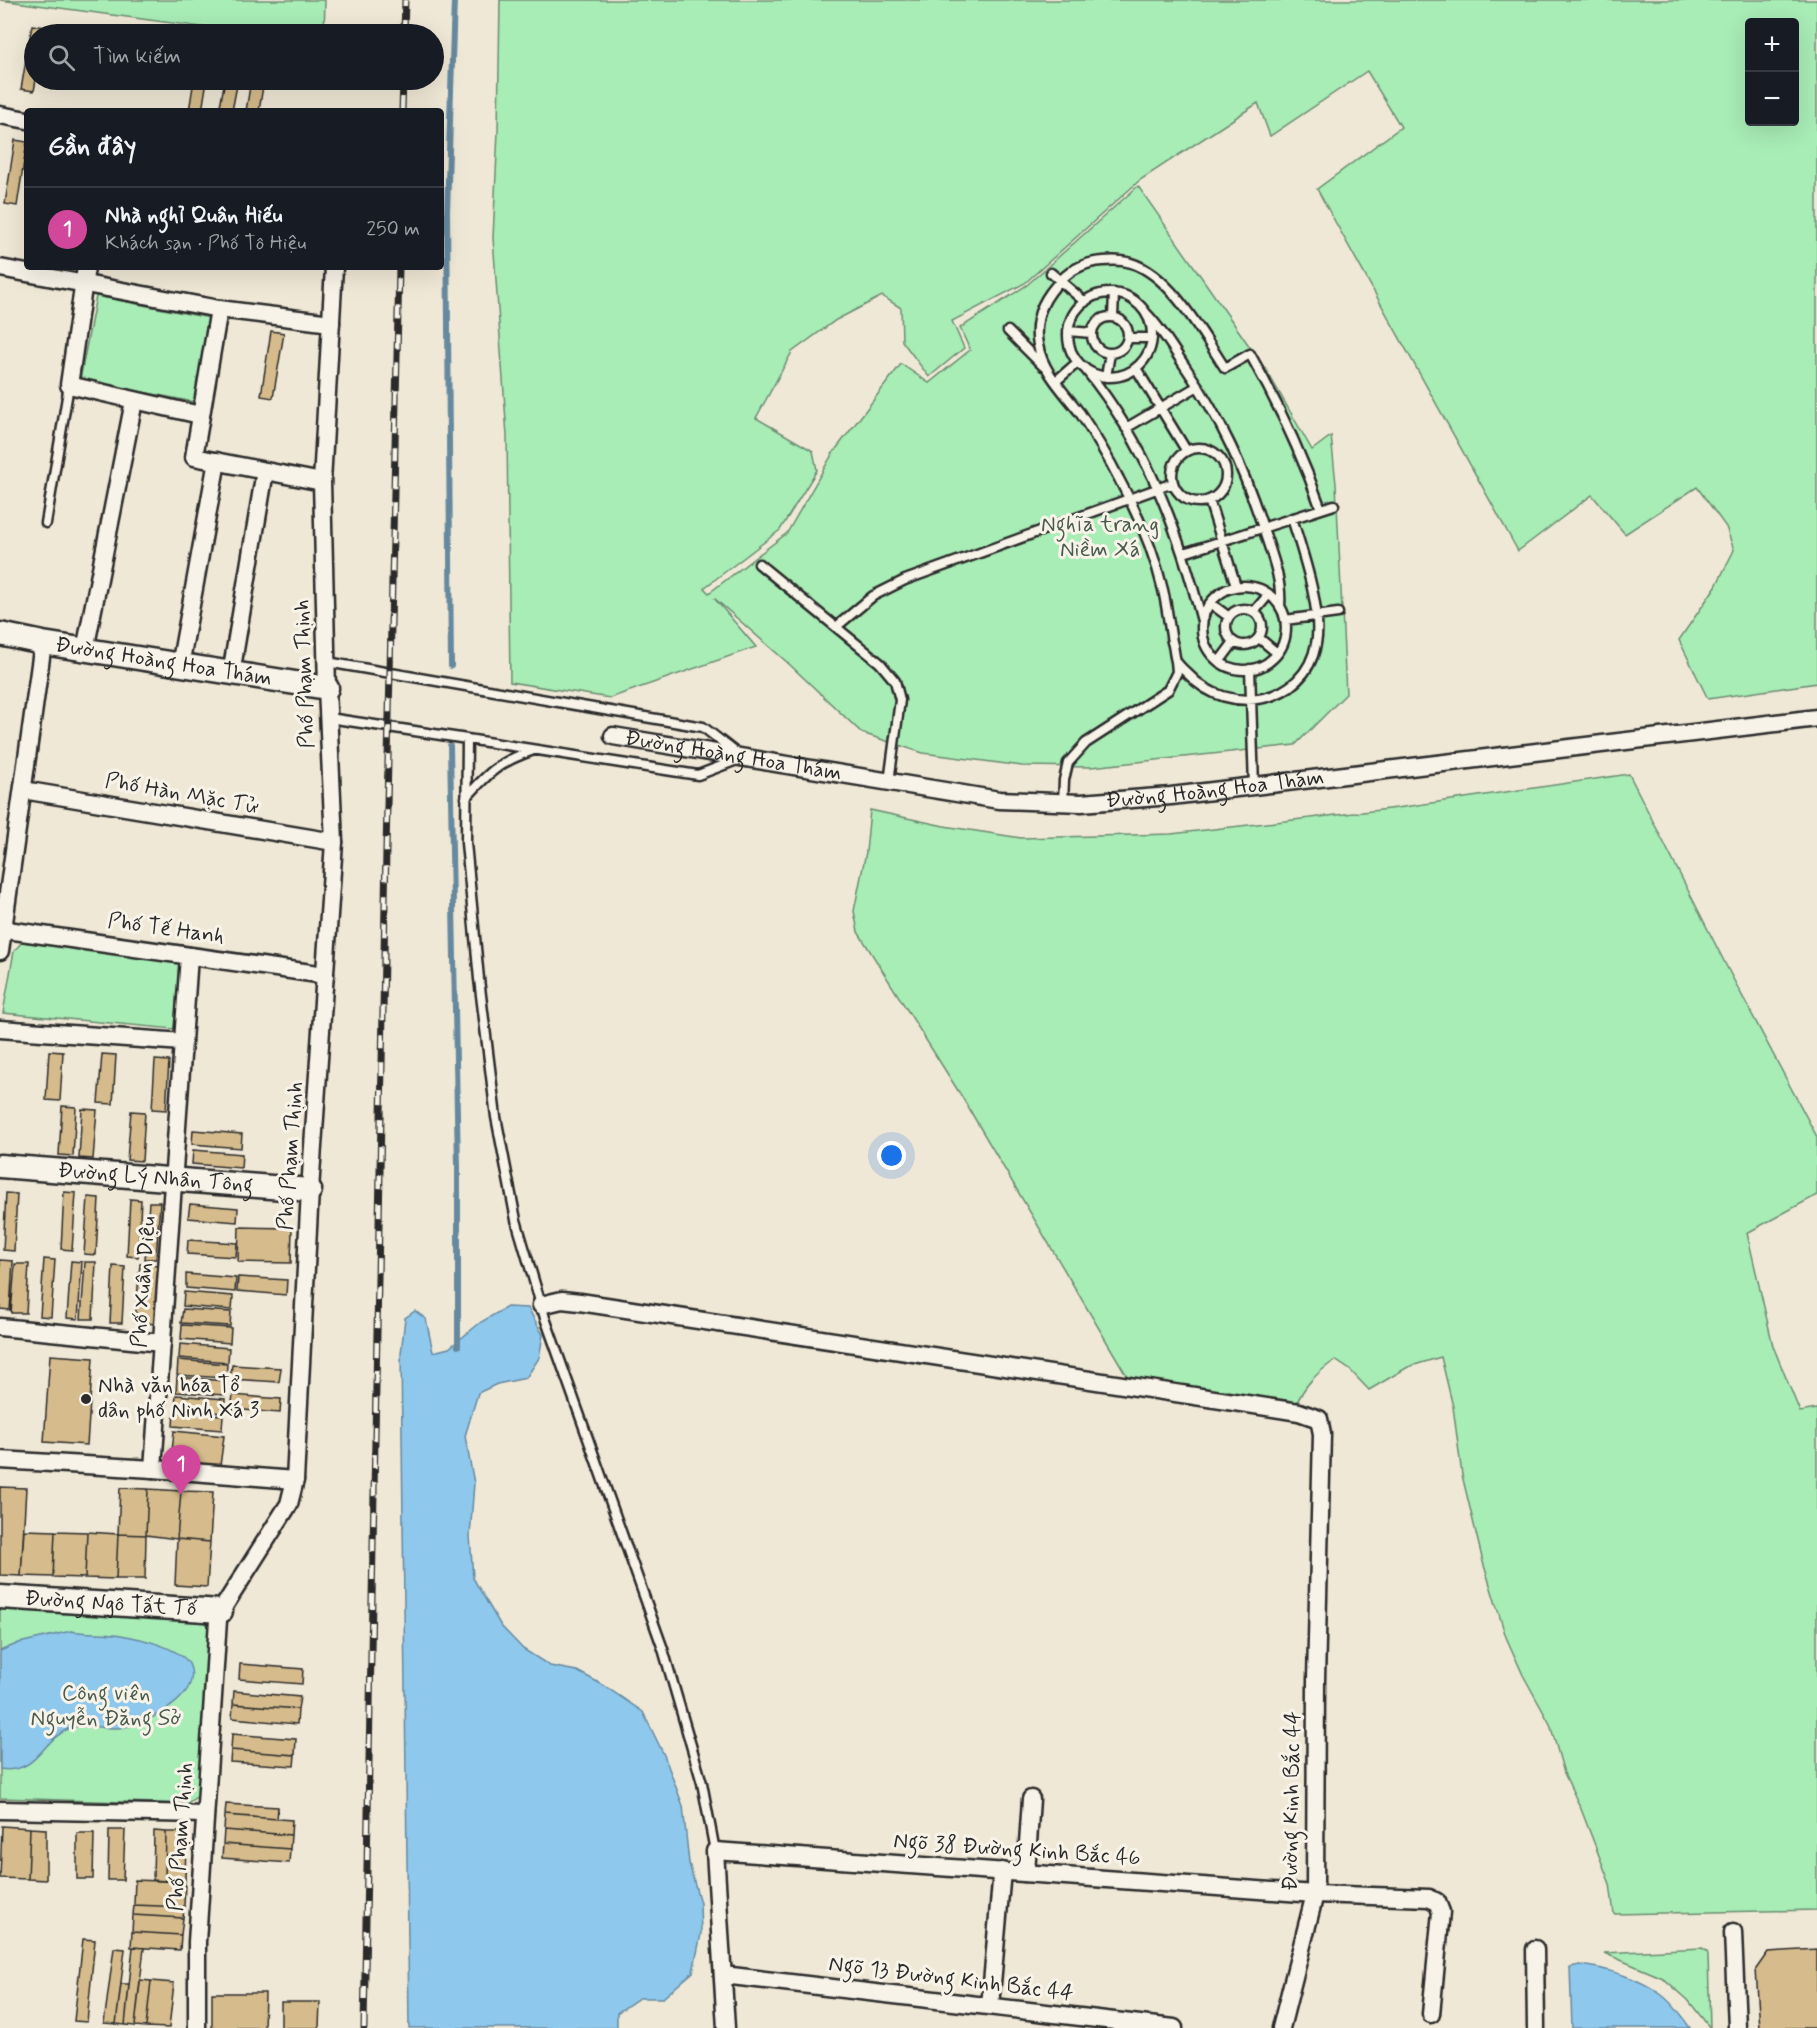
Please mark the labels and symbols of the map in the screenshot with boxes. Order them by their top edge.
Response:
park label: Nghĩa trang Niềm Xá [1041,511,1159,564]
street label: Phố Phạm Thịnh [288,599,322,749]
street label: Đường Hoàng Hoa Thám [53,631,274,693]
street label: Đường Hoàng Hoa Thám [623,724,844,788]
street label: Đường Hoàng Hoa Thám [1105,764,1326,815]
street label: Phố Hàn Mặc Tử [103,767,261,821]
street label: Phố Tế Hanh [106,907,226,951]
street label: Phố Phạm Thịnh [272,1081,310,1231]
your location [877,1141,906,1170]
street label: Đường Lý Nhân Tông [57,1157,254,1203]
street label: Phố Xuân Diệu [125,1215,163,1349]
place label: Nhà văn hóa Tổ dân phố Ninh Xá 3 [98,1372,259,1425]
marker: Nhà văn hóa Tổ dân phố Ninh Xá 3 [79,1392,93,1406]
pin: 1 [162,1446,201,1495]
street label: Đường Ngô Tất Tố [24,1585,198,1623]
park label: Công viên Nguyễn Đăng Sở [31,1680,181,1736]
street label: Đường Kinh Bắc 44 [1276,1711,1311,1891]
street label: Phố Phạm Thịnh [162,1762,200,1912]
street label: Ngõ 38 Đường Kinh Bắc 46 [892,1827,1142,1876]
street label: Ngõ 13 Đường Kinh Bắc 44 [827,1950,1075,2011]

